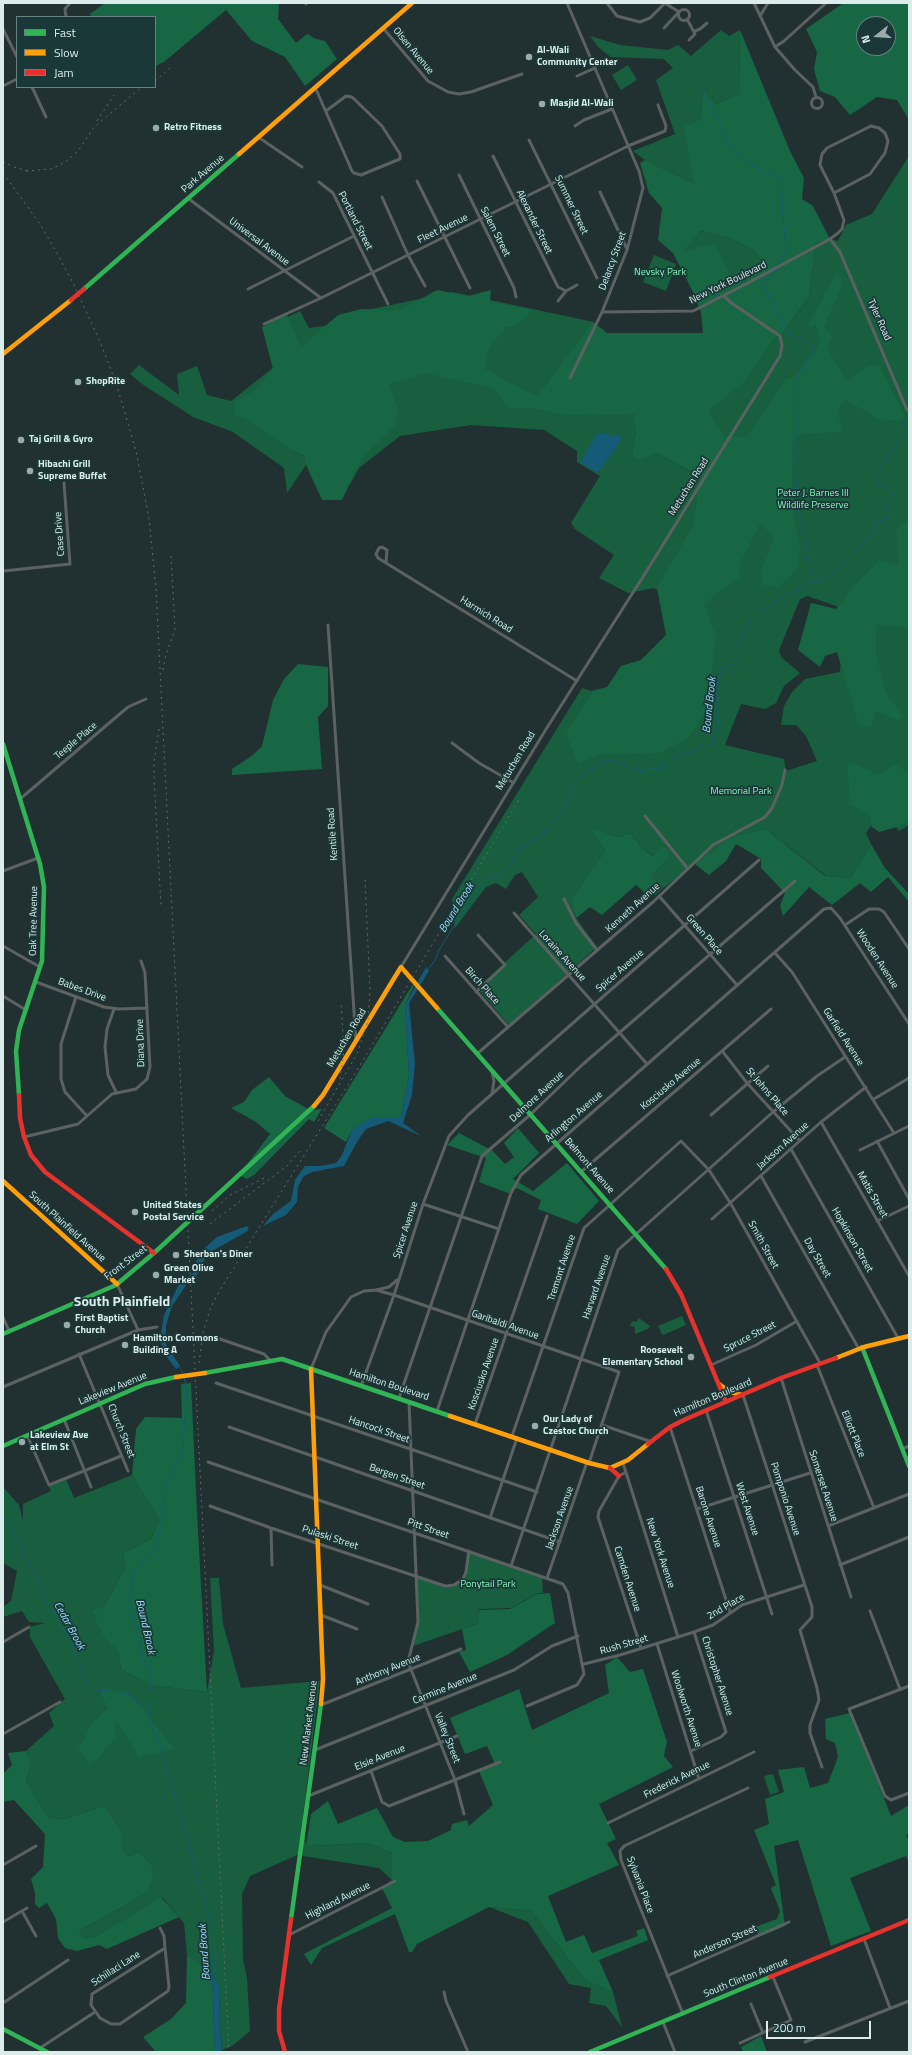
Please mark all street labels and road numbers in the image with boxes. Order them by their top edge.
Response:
street label: Olsen Avenue [390,25,436,77]
street label: Park Avenue [179,152,227,196]
street label: Summer Street [552,174,590,236]
street label: Alexander Street [513,188,555,256]
street label: Portland Street [335,190,375,252]
street label: Salem Street [477,205,513,259]
street label: Fleet Avenue [416,212,470,246]
street label: Universal Avenue [226,215,292,269]
street label: Delancy Street [597,230,629,292]
street label: New York Boulevard [687,259,769,307]
street label: Tyler Road [865,297,893,343]
street label: Metuchen Road [666,456,712,518]
street label: Case Drive [52,512,68,556]
street label: Harmich Road [458,594,514,636]
street label: Teeple Place [52,720,100,762]
street label: Metuchen Road [494,730,538,792]
street label: Kentile Road [325,807,341,861]
street label: Kenneth Avenue [603,881,663,935]
street label: Oak Tree Avenue [27,886,41,956]
street label: Green Place [683,912,725,958]
street label: Wooden Avenue [853,927,901,991]
street label: Loraine Avenue [536,928,588,984]
street label: Spicer Avenue [594,947,646,995]
street label: Birch Place [462,965,502,1007]
street label: Babes Drive [56,976,108,1004]
street label: Garfield Avenue [820,1006,866,1068]
street label: Metuchen Road [325,1007,369,1069]
street label: Diana Drive [134,1019,148,1067]
street label: Kosciusko Avenue [638,1055,704,1113]
street label: St Johns Place [743,1066,791,1118]
street label: Delmore Avenue [508,1069,566,1125]
street label: Arlington Avenue [543,1089,605,1145]
street label: Jackson Avenue [755,1120,811,1172]
street label: Belmont Avenue [562,1136,616,1196]
street label: Matis Street [854,1170,890,1220]
street label: South Plainfield Avenue [26,1189,108,1265]
street label: Spicer Avenue [391,1200,421,1260]
street label: Hopkinson Street [829,1205,875,1275]
street label: Smith Street [745,1219,781,1271]
street label: Tremont Avenue [546,1233,578,1303]
street label: Day Street [801,1236,833,1280]
street label: Front Street [102,1243,150,1283]
street label: Harvard Avenue [580,1253,614,1321]
street label: Garibaldi Avenue [470,1308,540,1342]
street label: Spruce Street [722,1319,778,1355]
street label: Kosciusko Avenue [466,1336,502,1412]
street label: Hamilton Boulevard [348,1366,430,1404]
street label: Lakeview Avenue [77,1370,149,1408]
street label: Hamilton Boulevard [672,1376,754,1420]
street label: Church Street [105,1402,137,1460]
street label: Elliott Place [838,1409,868,1459]
street label: Hancock Street [347,1414,411,1446]
street label: Somerset Avenue [806,1449,840,1523]
street label: Pomponio Avenue [767,1461,803,1537]
street label: Bergen Street [368,1462,426,1492]
street label: West Avenue [733,1481,761,1537]
street label: Jackson Avenue [544,1485,576,1551]
street label: Barone Avenue [692,1485,724,1549]
street label: Pitt Street [406,1516,450,1542]
street label: New York Avenue [643,1516,677,1590]
street label: Pulaski Street [300,1523,360,1553]
street label: Camden Avenue [611,1545,643,1613]
street label: 2nd Place [705,1592,747,1622]
street label: Rush Street [599,1632,649,1658]
street label: Christopher Avenue [699,1635,735,1717]
street label: Anthony Avenue [354,1651,422,1689]
street label: Woolworth Avenue [668,1669,704,1749]
street label: Carmine Avenue [411,1671,479,1707]
street label: New Market Avenue [298,1680,320,1766]
street label: Valley Street [432,1711,462,1765]
street label: Elsie Avenue [353,1742,407,1774]
street label: Frederick Avenue [642,1759,712,1801]
street label: Sylvania Place [624,1855,656,1915]
street label: Highland Avenue [304,1880,372,1922]
street label: Anderson Street [691,1923,759,1961]
street label: Schillaci Lane [89,1949,143,1989]
street label: South Clinton Avenue [702,1956,790,2000]

